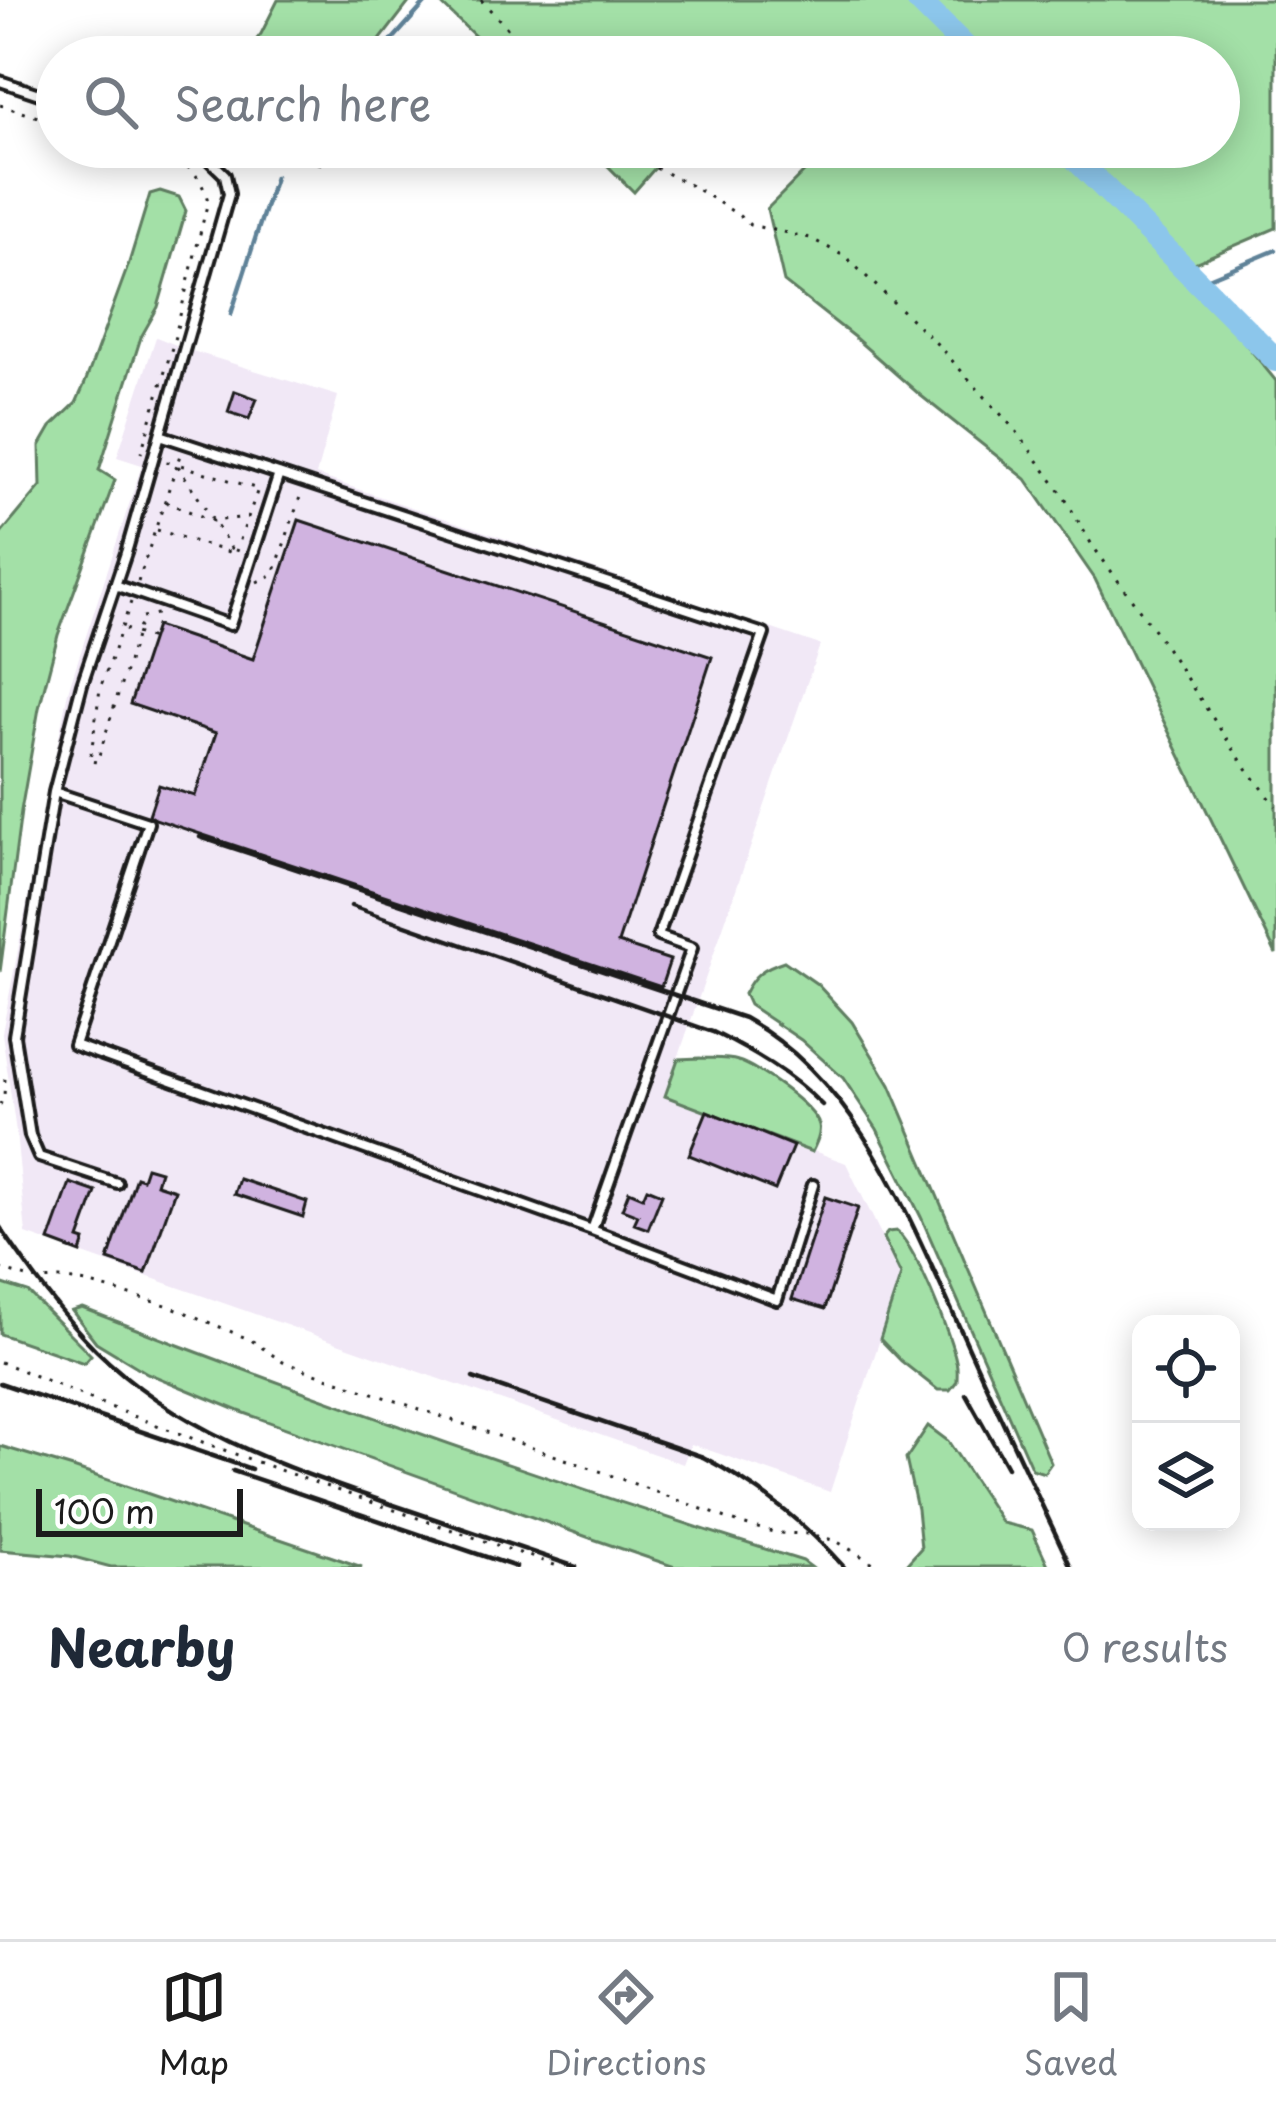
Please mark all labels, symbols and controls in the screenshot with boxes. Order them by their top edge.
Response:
search box [36,36,1240,168]
text: Search here [174,68,431,136]
icon: search [78,69,144,135]
map controls [1132,1315,1240,1531]
button: locate [1132,1315,1240,1423]
button: layers [1132,1423,1240,1531]
scale bar [36,1483,243,1536]
text: 100 m [54,1485,155,1535]
text: Nearby [48,1607,235,1684]
text: 0 results [1062,1616,1228,1675]
tab: Map [159,1964,229,2086]
tab: Directions [546,1964,707,2086]
tab: Saved [1024,1964,1117,2086]

